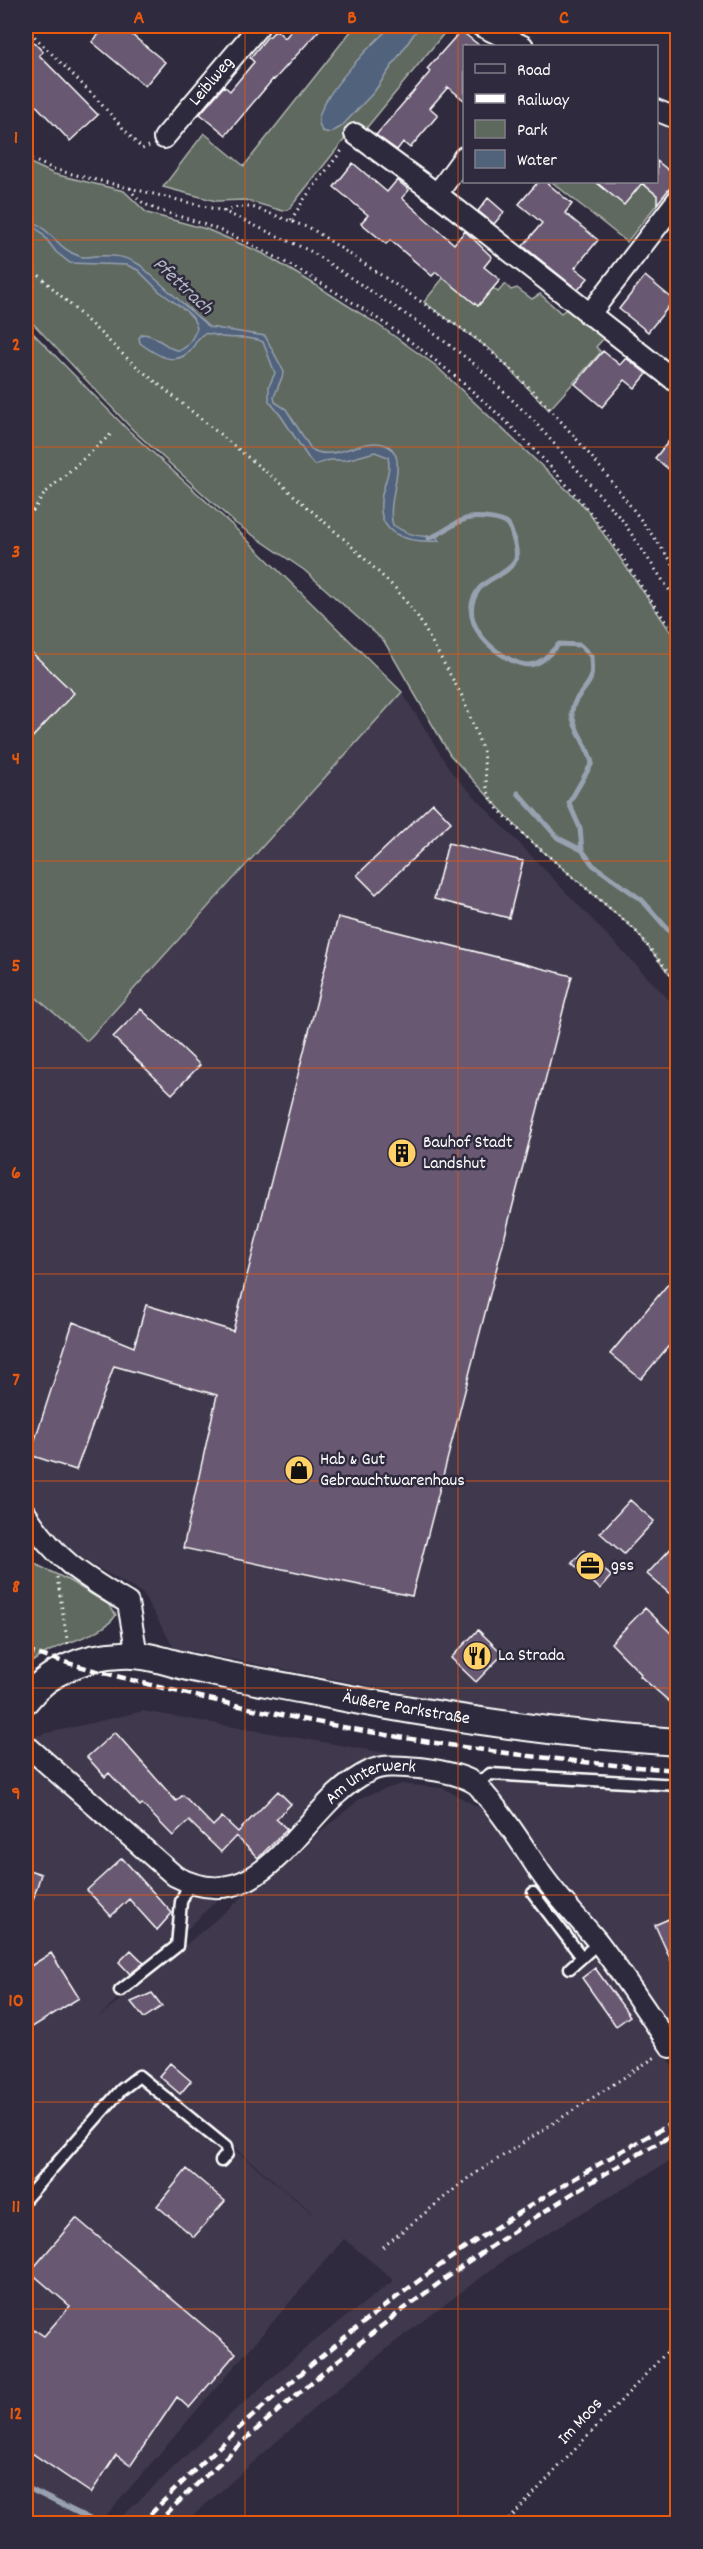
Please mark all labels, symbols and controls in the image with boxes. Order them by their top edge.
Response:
text: A [134,5,145,33]
text: B [347,5,357,33]
text: C [559,5,569,33]
legend [463,45,658,183]
street label: Leiblweg [184,51,240,112]
text: Road [517,59,551,84]
text: Railway [517,89,570,114]
text: Park [517,119,548,144]
text: 1 [14,125,18,153]
text: Water [517,149,557,174]
water label: Pfettrach [146,252,219,323]
text: 2 [12,332,20,360]
text: 3 [12,539,20,567]
text: 4 [12,746,20,774]
text: 5 [11,953,21,981]
place label: Bauhof Stadt Landshut [423,1131,513,1177]
building icon: Bauhof Stadt Landshut [386,1137,418,1169]
text: 6 [11,1160,21,1188]
text: 7 [12,1367,20,1395]
place label: Hab & Gut Gebrauchtwarenhaus [320,1448,465,1494]
shop icon: Hab & Gut Gebrauchtwarenhaus [283,1454,315,1486]
office icon: gss [574,1550,606,1582]
place label: gss [611,1554,634,1579]
text: 8 [12,1574,20,1602]
restaurant icon: La Strada [461,1640,493,1672]
place label: La Strada [498,1644,565,1669]
street label: Äußere Parkstraße [340,1685,472,1732]
street label: Am Unterwerk [320,1754,417,1811]
text: 9 [11,1781,21,1809]
text: 10 [8,1988,24,2016]
text: 11 [12,2194,20,2222]
street label: Im Moos [553,2393,609,2451]
text: 12 [9,2401,23,2429]

